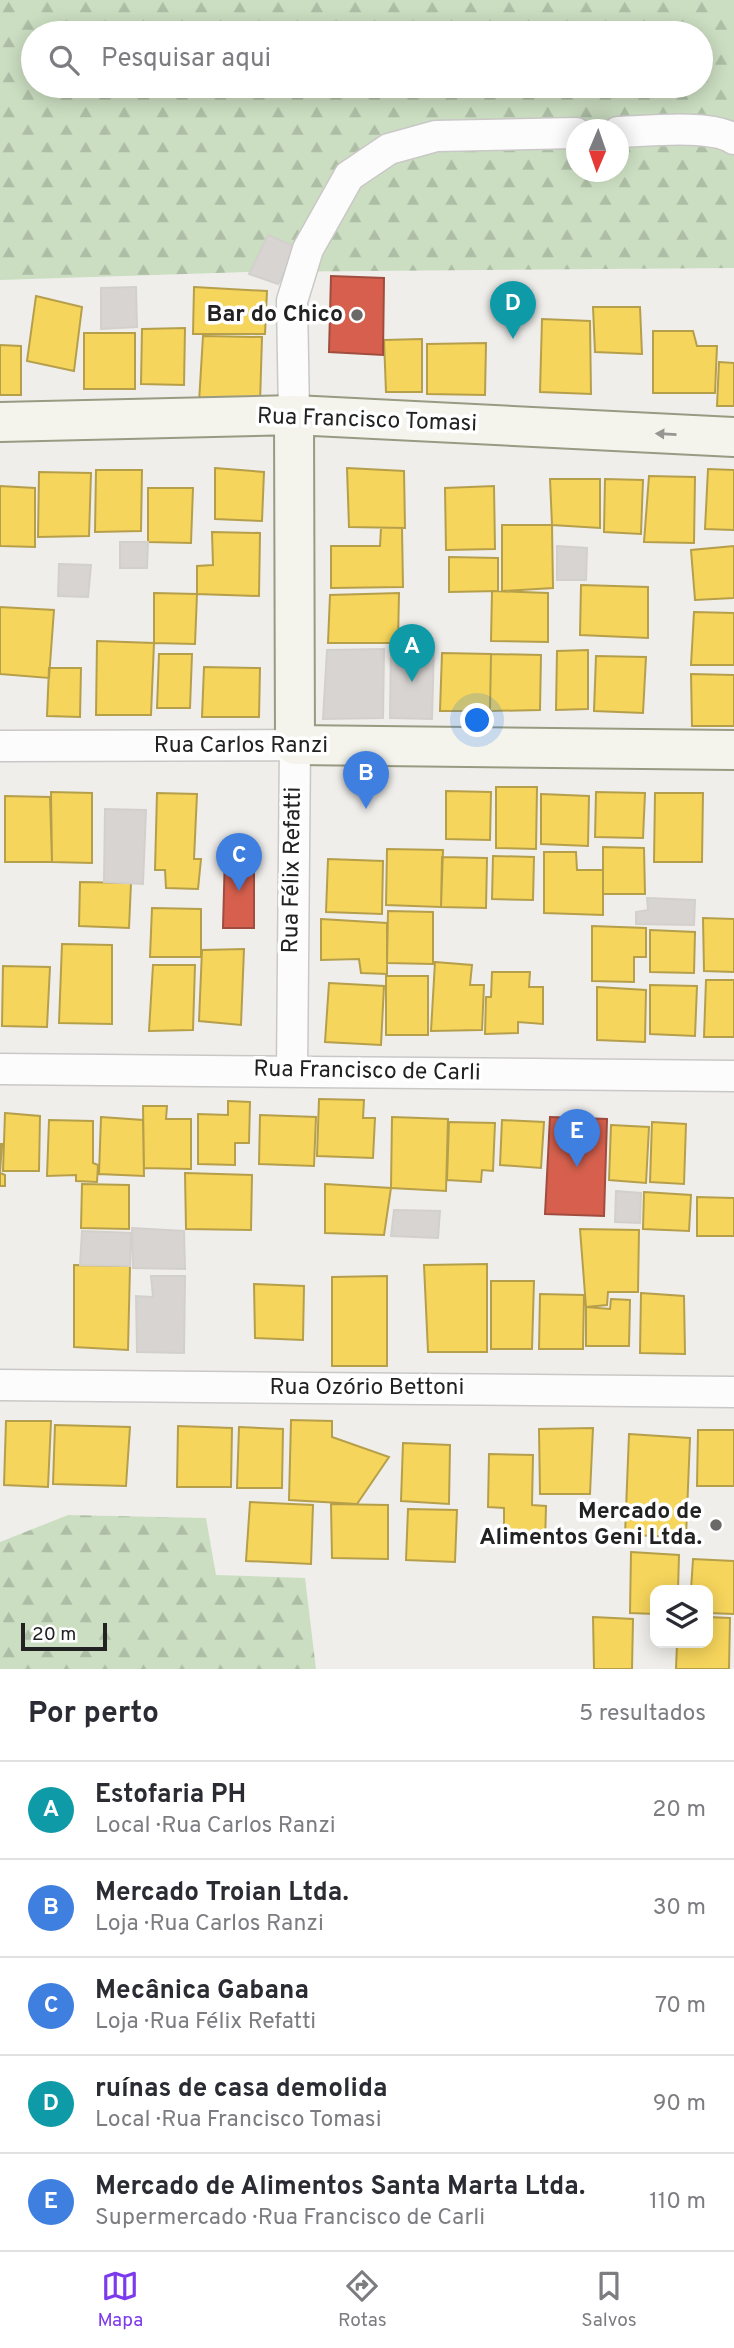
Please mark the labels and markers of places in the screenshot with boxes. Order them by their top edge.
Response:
pin: D [490,281,536,339]
place label: Bar do Chico [206,301,343,330]
marker: Bar do Chico [349,307,365,323]
pin: A [389,624,435,682]
pin: B [343,751,389,809]
pin: C [216,833,262,891]
pin: E [554,1109,600,1167]
place label: Mercado de Alimentos Geni Ltda. [479,1498,702,1553]
marker: Mercado de Alimentos Geni Ltda. [708,1517,724,1533]

